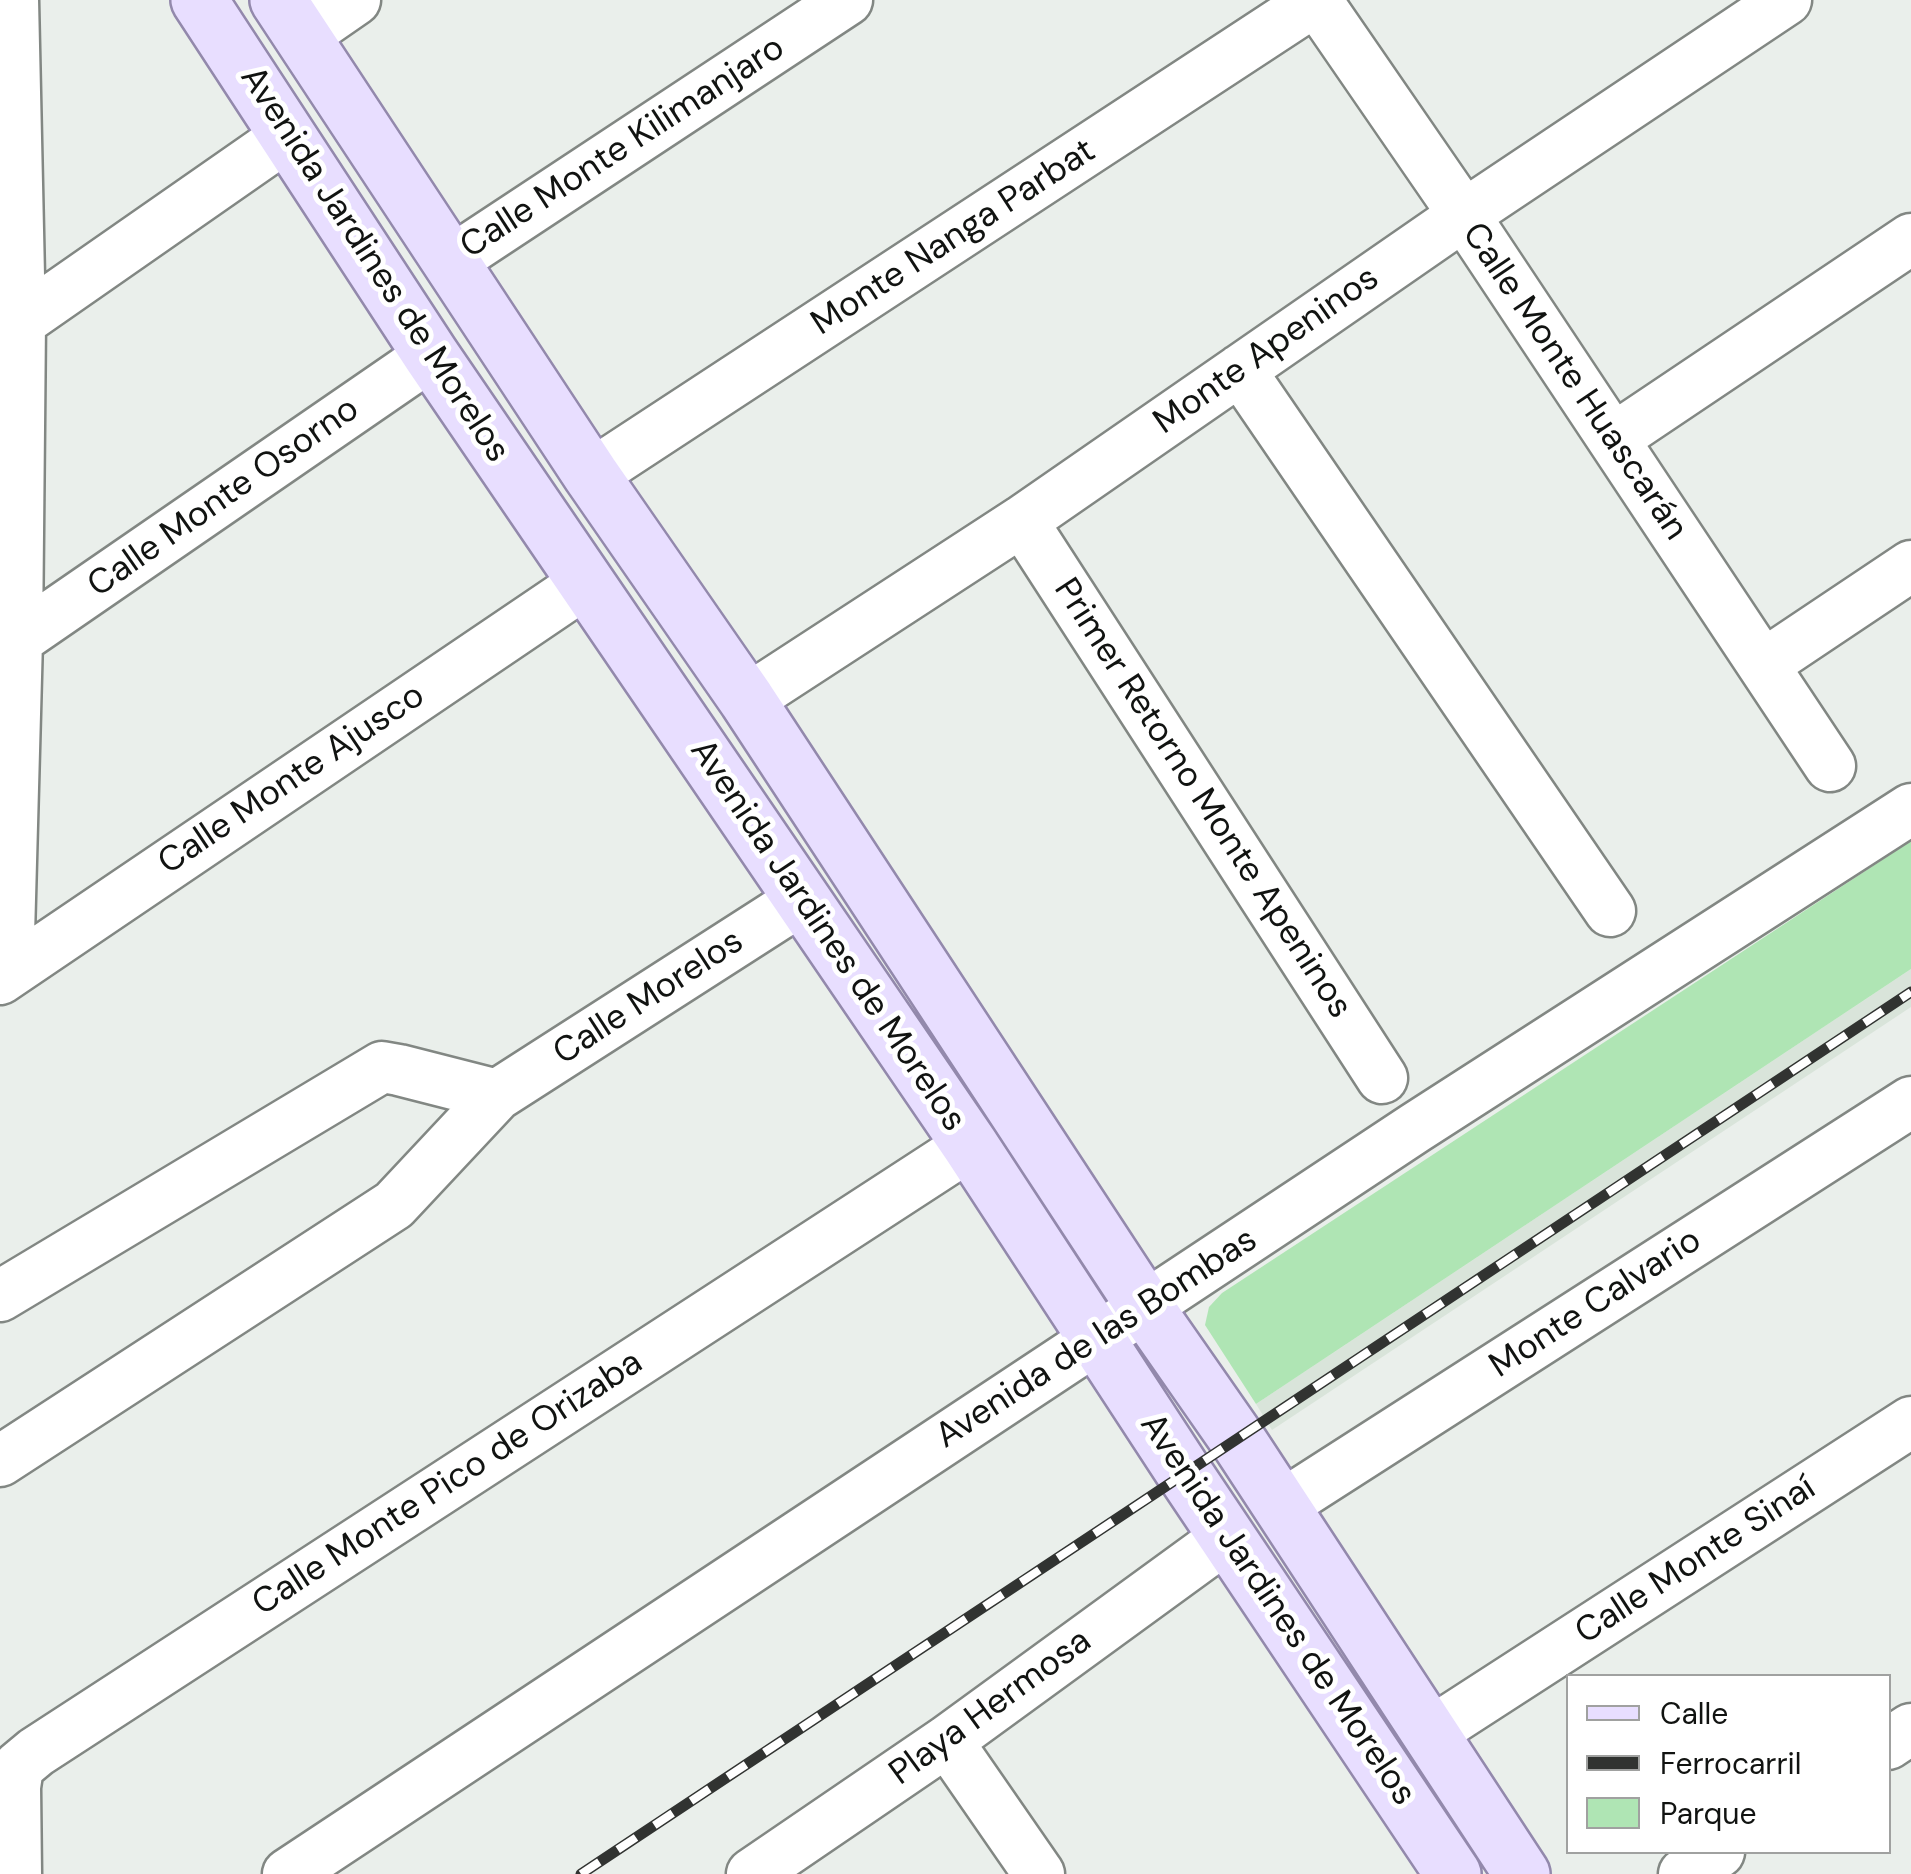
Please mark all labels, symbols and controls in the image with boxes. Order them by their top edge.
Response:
street label: Calle Monte Kilimanjaro [453,28,793,268]
street label: Avenida Jardines de Morelos [230,59,518,471]
street label: Monte Nanga Parbat [804,131,1104,345]
street label: Calle Monte Huascarán [1452,216,1696,548]
street label: Monte Apeninos [1147,258,1387,444]
street label: Calle Monte Osorno [81,389,367,607]
street label: Primer Retorno Monte Apeninos [1044,571,1360,1027]
street label: Calle Monte Ajusco [151,675,433,885]
street label: Avenida Jardines de Morelos [680,732,974,1140]
street label: Calle Morelos [546,921,752,1075]
street label: Avenida de las Bombas [929,1220,1265,1458]
street label: Monte Calvario [1483,1220,1709,1388]
street label: Calle Monte Pico de Orizaba [245,1342,651,1626]
street label: Avenida Jardines de Morelos [1130,1406,1424,1814]
street label: Calle Monte Sinaí [1568,1468,1824,1654]
street label: Playa Hermosa [882,1621,1100,1795]
legend [1566,1674,1891,1854]
text: Calle [1660,1694,1728,1733]
text: Ferrocarril [1660,1744,1801,1783]
text: Parque [1660,1794,1757,1833]

